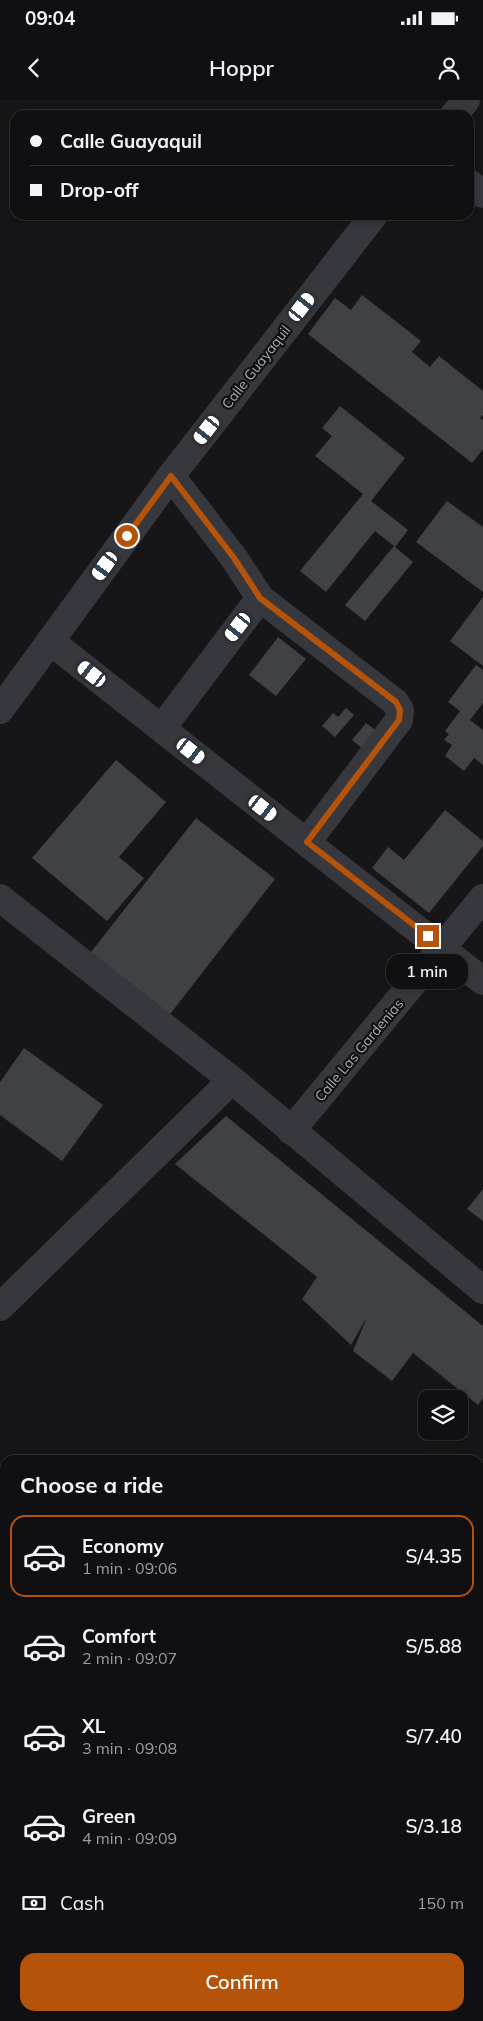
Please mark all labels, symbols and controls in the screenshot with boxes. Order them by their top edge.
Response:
text: 09:04 [25,6,75,30]
icon: back [20,54,48,82]
text: Hoppr [209,54,274,82]
icon: person [435,54,463,82]
text: Calle Guayaquil [60,129,202,153]
text: Drop-off [60,178,138,202]
car [286,291,317,323]
street label: Calle Guayaquil [218,322,294,412]
car [191,414,222,446]
route start [116,525,138,547]
car [90,549,119,583]
car [222,611,253,643]
car [75,659,108,689]
car [174,736,207,766]
car [246,793,279,823]
route end [417,925,439,947]
callout: 1 min [387,954,469,988]
text: 1 min [406,961,448,981]
street label: Calle Las Gardenias [311,995,407,1105]
map controls [418,1390,468,1440]
button: layers [418,1390,468,1440]
text: Choose a ride [20,1471,163,1499]
icon: car [22,1534,67,1579]
text: Economy [82,1534,164,1558]
text: S/4.35 [405,1544,462,1568]
text: 1 min · 09:06 [82,1558,177,1578]
icon: car [22,1624,67,1669]
text: Comfort [82,1624,156,1648]
text: S/5.88 [405,1634,462,1658]
text: 2 min · 09:07 [82,1648,177,1668]
icon: car [22,1714,67,1759]
text: XL [82,1714,105,1738]
text: S/7.40 [405,1724,462,1748]
text: 3 min · 09:08 [82,1738,177,1758]
icon: car [22,1804,67,1849]
text: Green [82,1804,136,1828]
text: S/3.18 [405,1814,462,1838]
text: 4 min · 09:09 [82,1828,177,1848]
icon: cash [20,1889,48,1917]
text: Cash [60,1891,105,1915]
text: 150 m [417,1893,464,1913]
button: Confirm [20,1953,464,2011]

